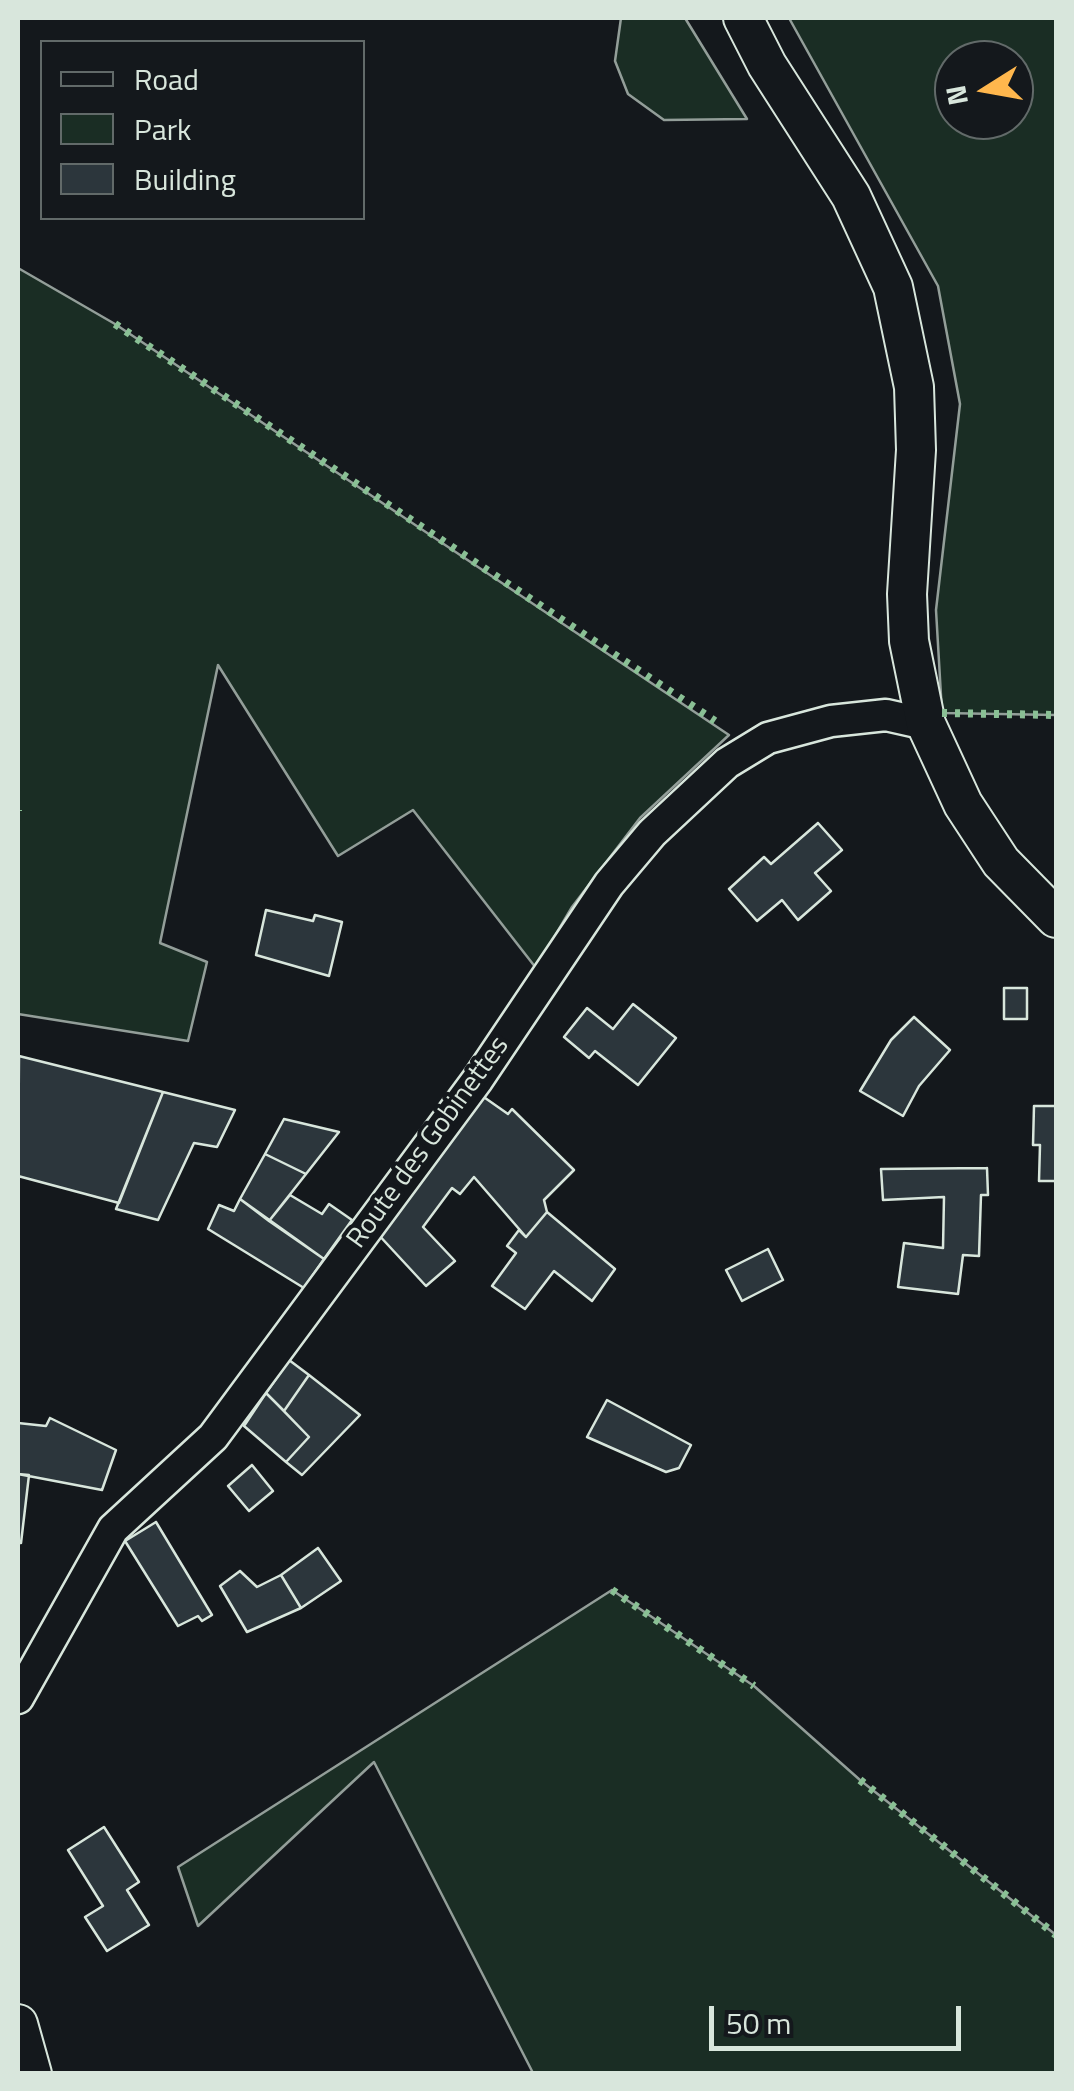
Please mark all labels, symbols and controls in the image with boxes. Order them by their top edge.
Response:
legend [40,40,365,220]
north arrow [934,40,1034,140]
text: Road [134,56,199,102]
text: N [933,82,979,109]
text: Park [134,106,191,152]
text: Building [134,156,236,202]
street label: Route des Gobinettes [341,1030,517,1256]
scale bar [714,1986,966,2048]
text: 50 m [726,2000,791,2046]

